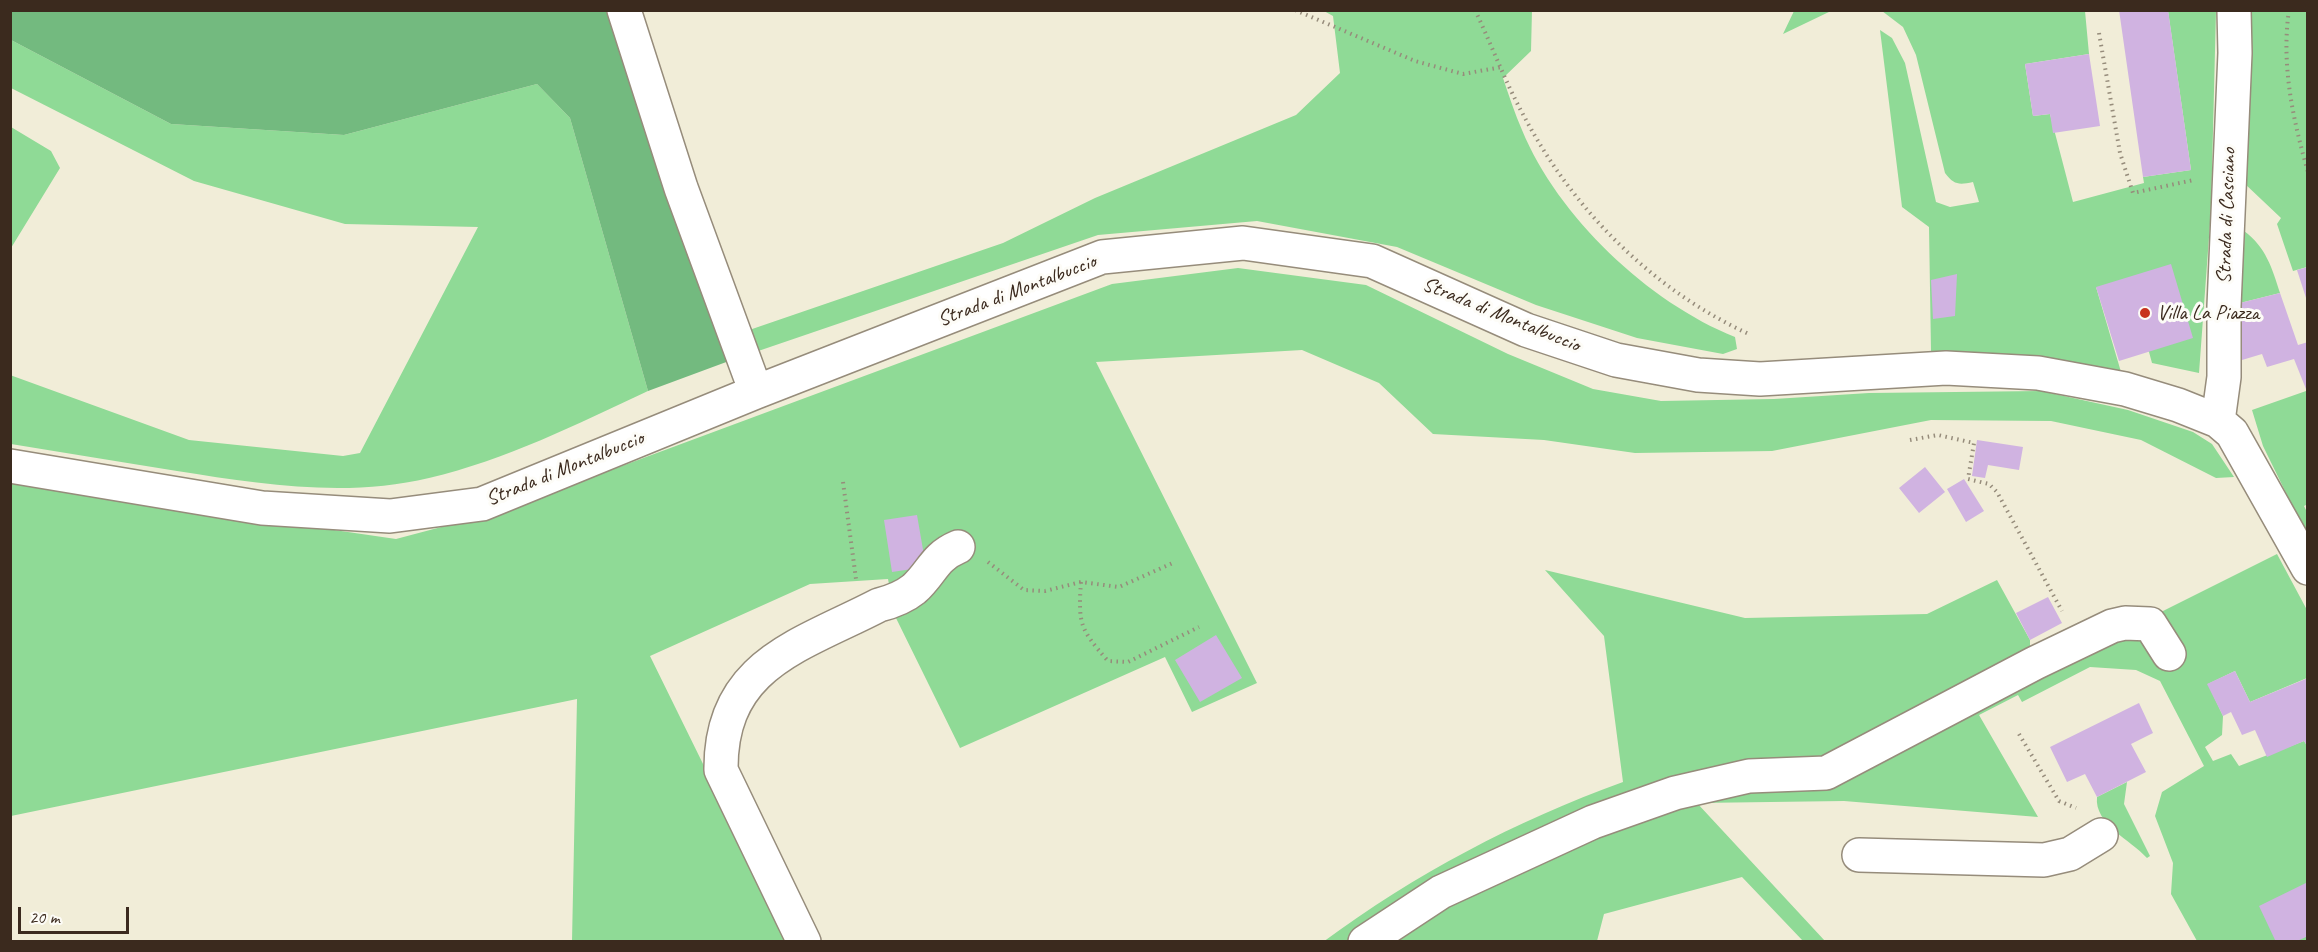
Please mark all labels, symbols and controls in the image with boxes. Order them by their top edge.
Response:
street label: Strada di Casciano [2212,147,2242,285]
street label: Strada di Montalbuccio [934,249,1100,333]
street label: Strada di Montalbuccio [1419,272,1583,358]
place label: Villa La Piazza [2157,300,2259,326]
marker: Villa La Piazza [2138,306,2152,320]
street label: Strada di Montalbuccio [483,426,647,512]
scale bar [21,895,132,933]
text: 20 m [29,906,60,928]

